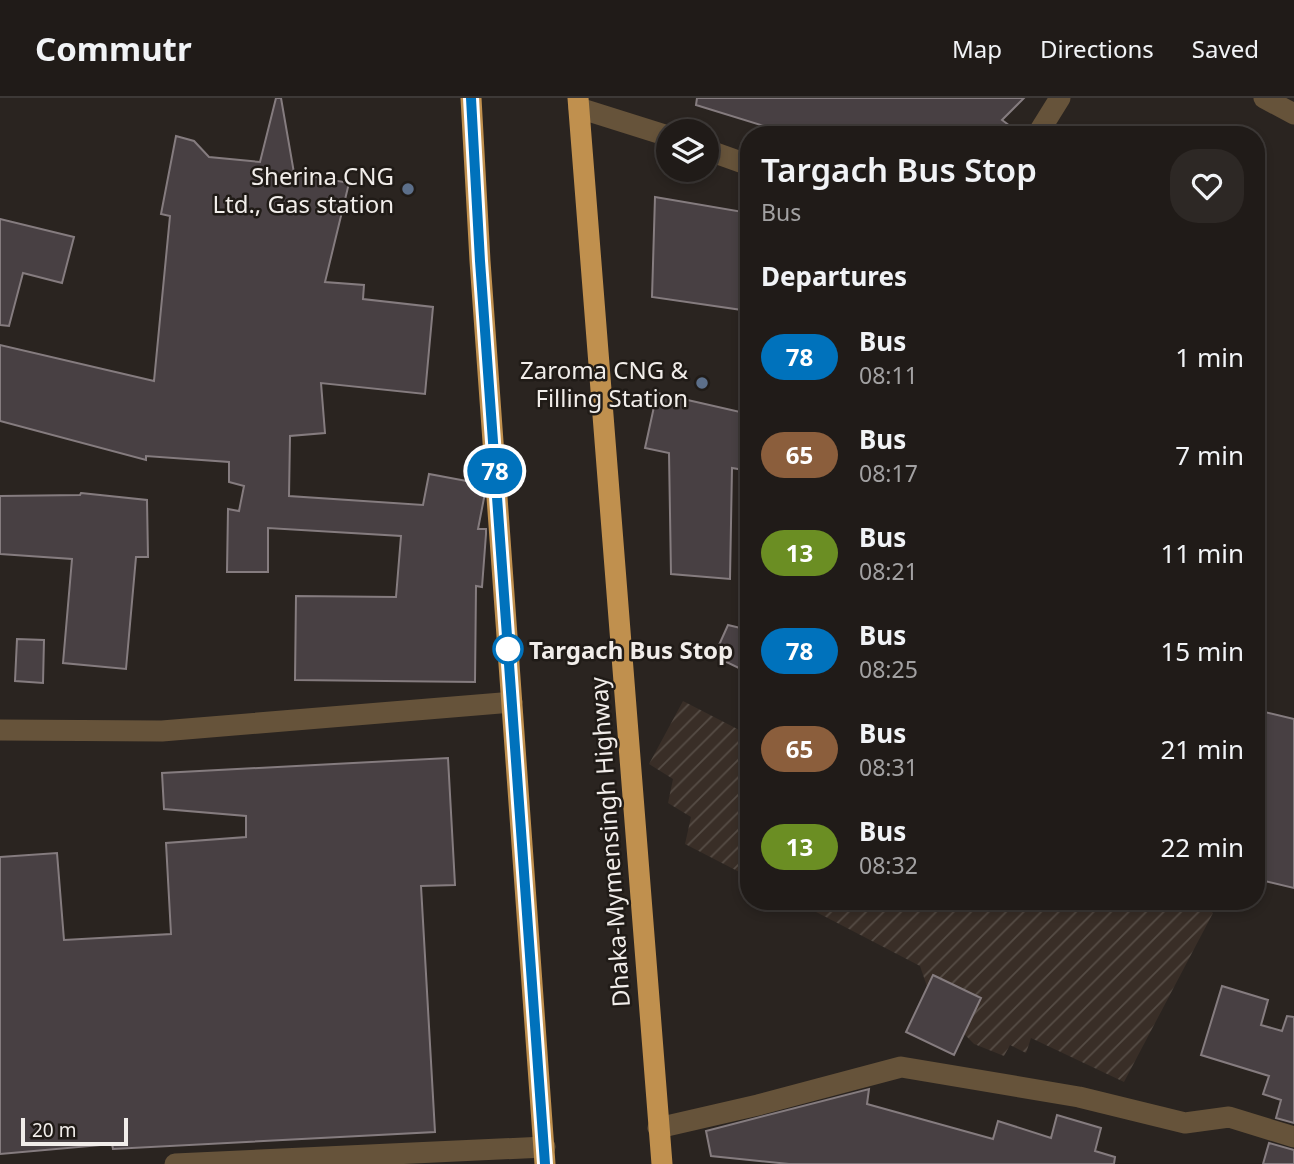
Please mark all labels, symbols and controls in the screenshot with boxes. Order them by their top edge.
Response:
text: Commutr [35,26,192,71]
text: Map [952,32,1002,65]
text: Directions [1040,32,1154,65]
text: Saved [1192,32,1259,65]
map controls [656,119,719,182]
button: layers [656,119,719,182]
text: Targach Bus Stop [761,147,1037,192]
button: heart [1170,149,1244,223]
place label: Sherina CNG Ltd., Gas station [212,159,394,220]
marker: Sherina CNG Ltd., Gas station [400,181,416,197]
text: Bus [761,196,801,228]
text: Departures [761,258,907,294]
text: Bus [859,323,906,359]
text: 1 min [1175,339,1244,375]
text: 78 [786,340,813,373]
place label: Zaroma CNG & Filling Station [520,353,688,414]
text: 08:11 [859,359,918,391]
marker: Zaroma CNG & Filling Station [694,375,710,391]
text: Bus [859,421,906,457]
text: 7 min [1175,437,1244,473]
text: 65 [786,438,813,471]
line badge: 78 [463,448,526,494]
text: 78 [481,454,509,487]
text: 08:17 [859,457,918,489]
text: Bus [859,519,906,555]
text: 11 min [1160,535,1244,571]
text: 13 [786,536,813,569]
text: 08:21 [859,555,918,587]
text: Bus [859,617,906,653]
place label: Targach Bus Stop [529,633,733,666]
text: 15 min [1160,633,1244,669]
marker: Targach Bus Stop [493,634,523,664]
text: 78 [786,634,813,667]
text: 08:25 [859,653,918,685]
street label: Dhaka-Mymensingh Highway [581,675,637,1008]
text: Bus [859,715,906,751]
text: 21 min [1160,731,1244,767]
text: 65 [786,732,813,765]
text: 08:31 [859,751,918,783]
text: Bus [859,813,906,849]
text: 22 min [1160,829,1244,865]
text: 13 [786,830,813,863]
text: 08:32 [859,849,918,881]
scale bar [21,1115,128,1147]
text: 20 m [32,1117,76,1143]

